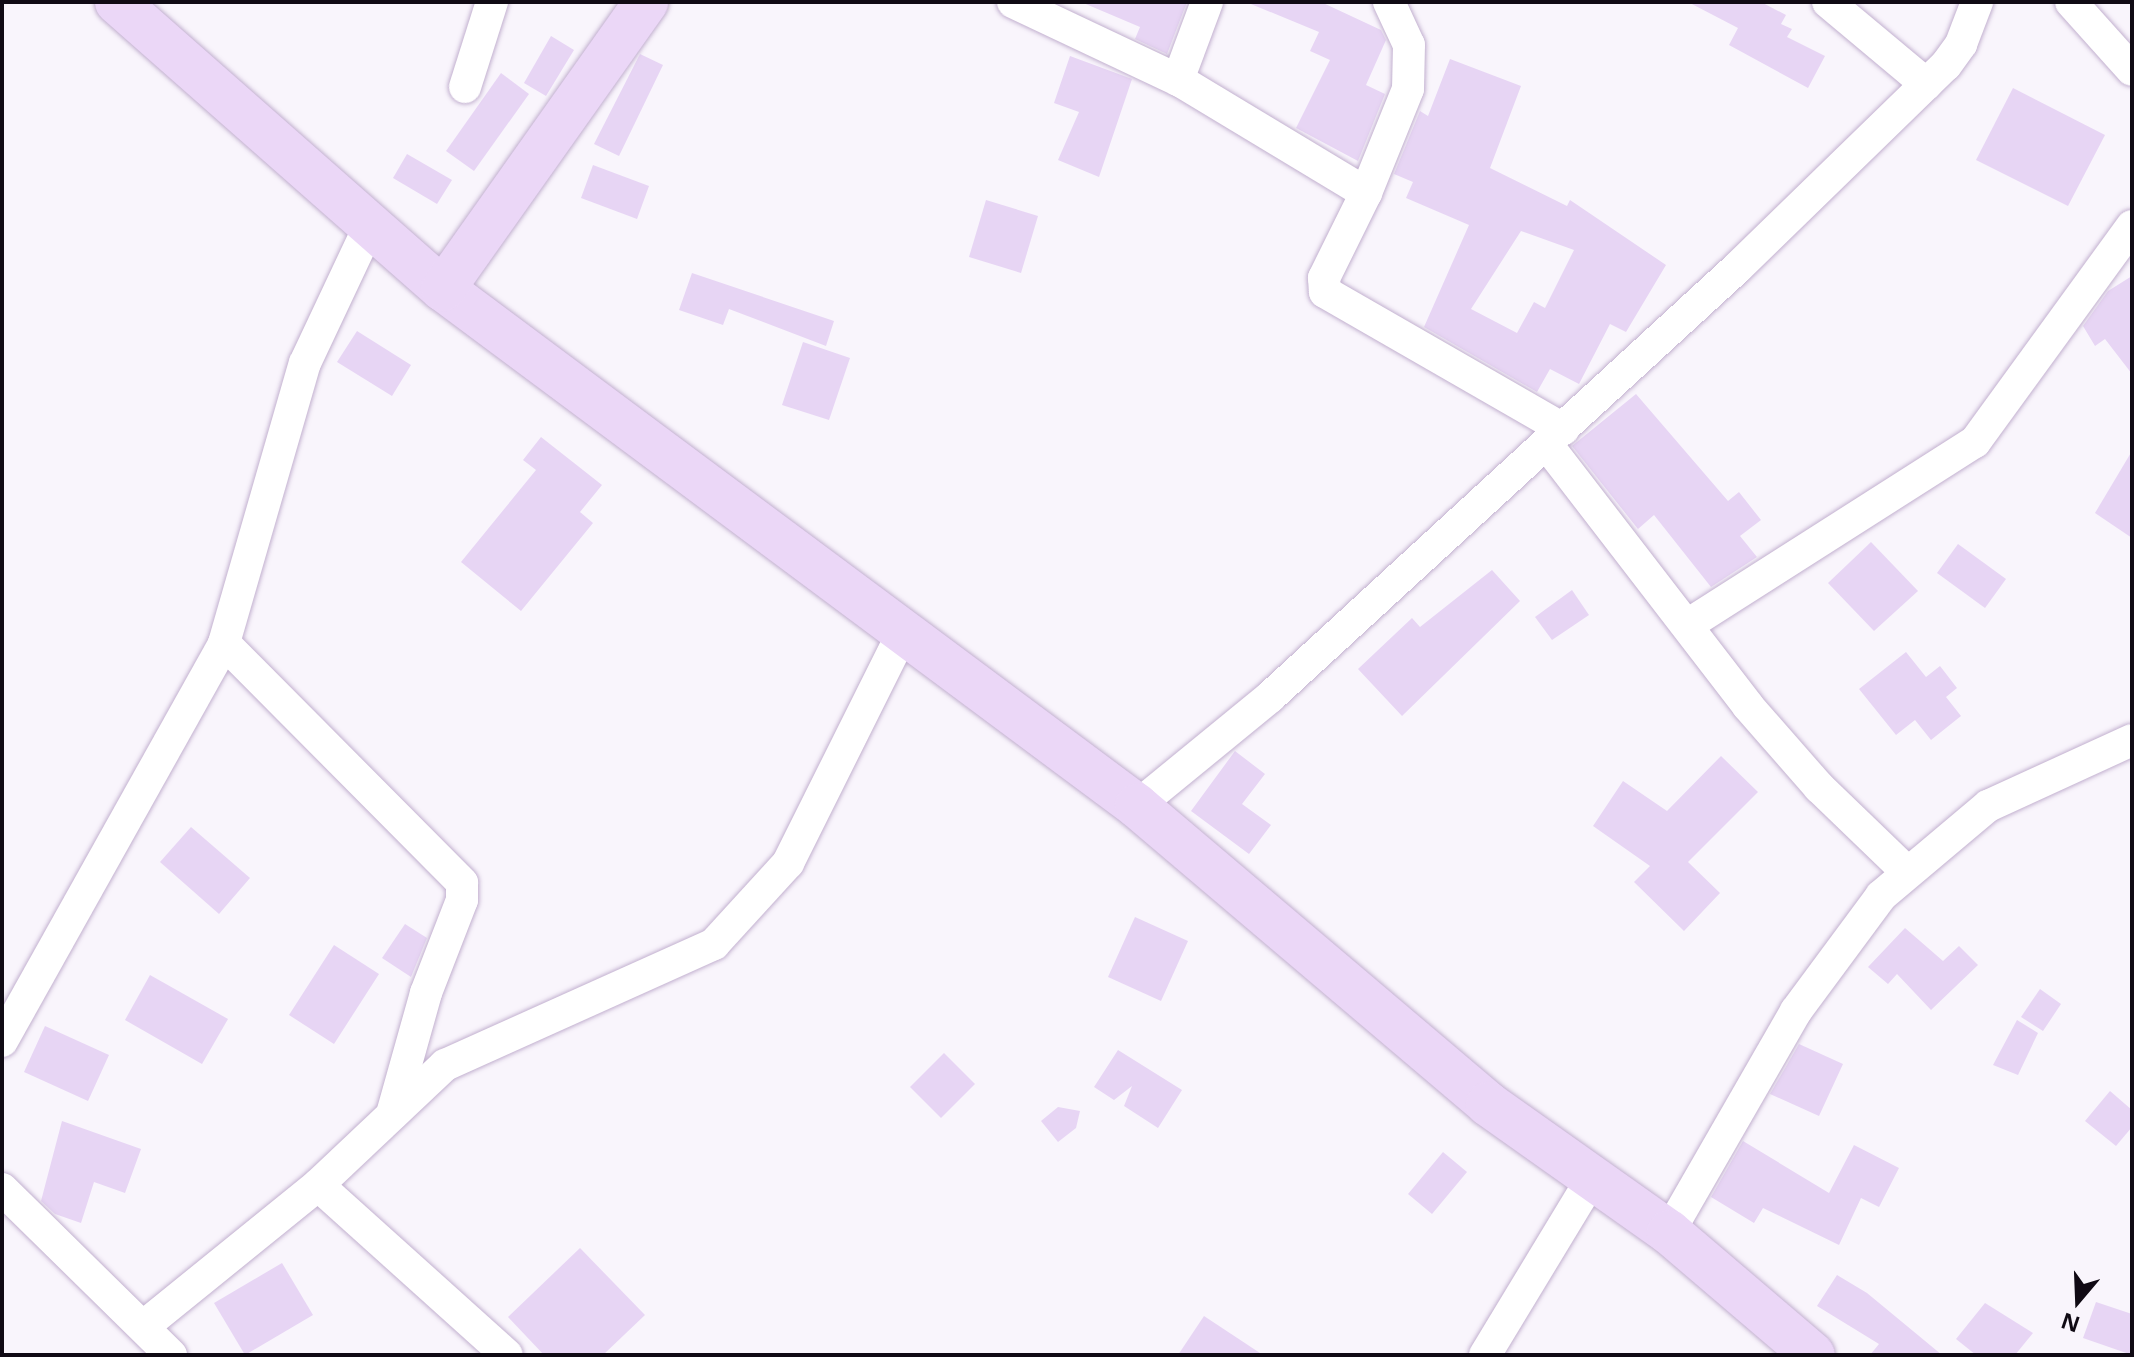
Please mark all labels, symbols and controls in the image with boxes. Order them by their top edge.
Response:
north arrow [2038,1261,2118,1341]
text: N [2057,1307,2084,1341]

